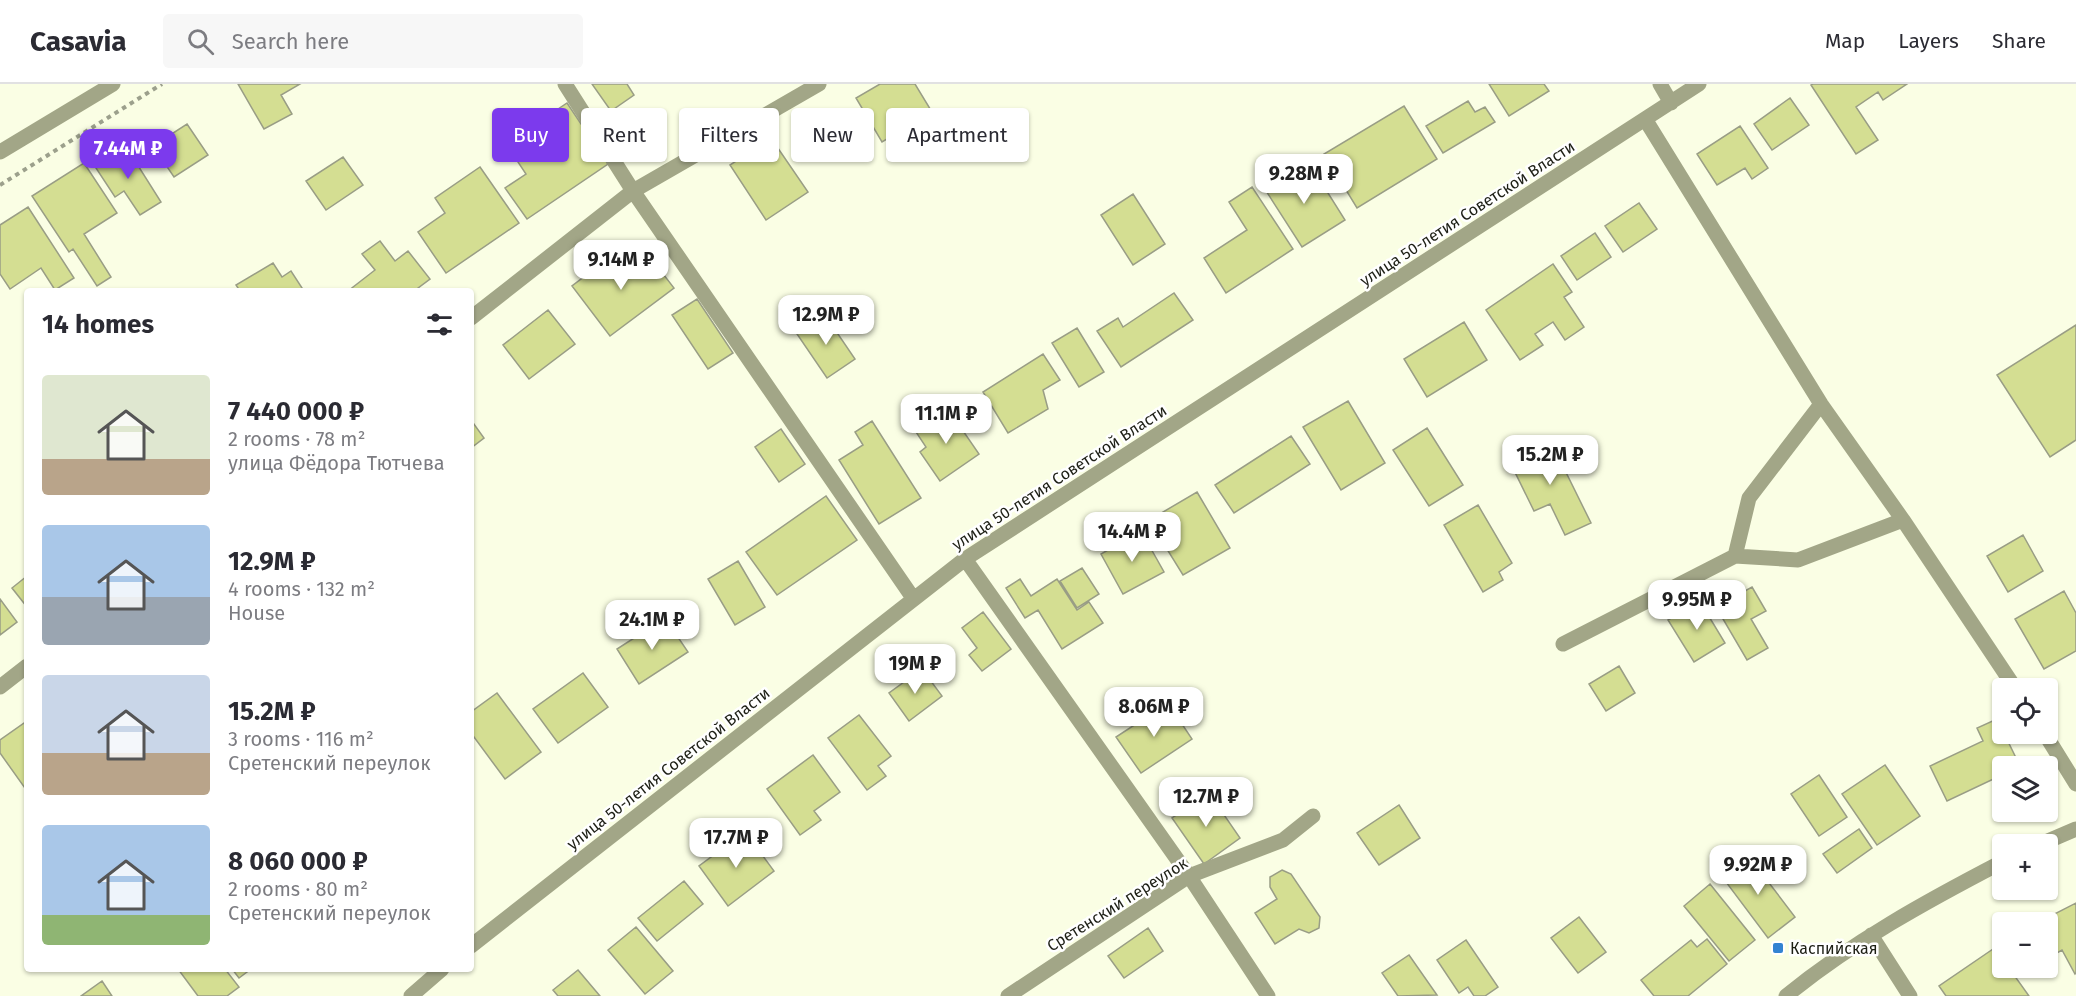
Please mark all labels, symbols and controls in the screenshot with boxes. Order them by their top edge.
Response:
search box [163,14,583,68]
text: Casavia [30,25,127,58]
icon: search [184,25,217,58]
text: Search here [232,28,349,55]
text: Map [1825,28,1865,54]
text: Layers [1898,28,1959,54]
text: Share [1992,28,2046,54]
chip: Buy [492,108,569,162]
chip: Rent [581,108,667,162]
chip: Filters [679,108,779,162]
chip: New [791,108,874,162]
chip: Apartment [886,108,1029,162]
pin: 7.44M ₽ [73,129,183,180]
text: 7.44M ₽ [94,136,162,160]
street label: улица 50-летия Советской Власти [1356,137,1578,290]
pin: 9.28M ₽ [1249,154,1359,205]
text: 9.28M ₽ [1269,161,1339,185]
pin: 9.14M ₽ [566,240,676,291]
text: 9.14M ₽ [588,247,654,271]
pin: 12.9M ₽ [771,295,881,346]
text: 12.9M ₽ [792,302,860,326]
icon: filters [423,308,456,341]
text: 14 homes [42,309,154,340]
pin: 11.1M ₽ [891,394,1001,445]
text: 7 440 000 ₽ [228,396,364,427]
icon: home [90,399,162,471]
text: 11.1M ₽ [915,401,977,425]
street label: улица 50-летия Советской Власти [948,401,1170,554]
text: 2 rooms · 78 m² [228,427,365,451]
pin: 15.2M ₽ [1495,435,1605,486]
text: 15.2M ₽ [1516,442,1584,466]
text: улица Фёдора Тютчева [228,451,445,475]
pin: 14.4M ₽ [1077,512,1187,563]
text: 14.4M ₽ [1098,519,1166,543]
text: 12.9M ₽ [228,546,316,577]
icon: home [90,549,162,621]
text: 4 rooms · 132 m² [228,577,375,601]
pin: 9.95M ₽ [1642,580,1752,631]
text: 9.95M ₽ [1662,587,1732,611]
pin: 24.1M ₽ [597,600,707,651]
text: House [228,601,285,625]
text: 24.1M ₽ [619,607,685,631]
pin: 19M ₽ [873,644,957,695]
text: 19M ₽ [889,651,941,675]
map controls [1992,678,2058,978]
button: locate [1992,678,2058,744]
street label: улица 50-летия Советской Власти [563,683,774,854]
pin: 8.06M ₽ [1099,687,1209,738]
text: 8.06M ₽ [1118,694,1190,718]
text: 15.2M ₽ [228,696,316,727]
icon: home [90,699,162,771]
text: 3 rooms · 116 m² [228,727,374,751]
text: Сретенский переулок [228,751,431,775]
button: layers [1992,756,2058,822]
pin: 12.7M ₽ [1151,777,1261,828]
text: 12.7M ₽ [1173,784,1239,808]
pin: 17.7M ₽ [681,818,791,869]
text: 17.7M ₽ [703,825,769,849]
button: + [1992,834,2058,900]
pin: 9.92M ₽ [1703,845,1813,896]
text: 8 060 000 ₽ [228,846,368,877]
icon: home [90,849,162,921]
text: 9.92M ₽ [1723,852,1793,876]
street label: Сретенский переулок [1043,853,1192,955]
text: 2 rooms · 80 m² [228,877,368,901]
text: Сретенский переулок [228,901,431,925]
button: − [1992,912,2058,978]
place label: Каспийская [1790,939,1878,958]
marker: Каспийская [1771,941,1785,955]

